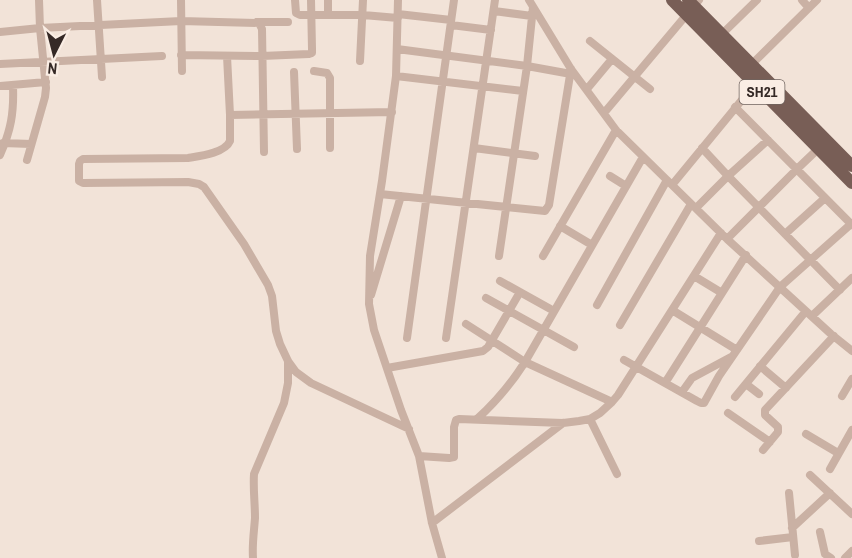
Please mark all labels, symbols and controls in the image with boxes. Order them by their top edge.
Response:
north arrow [24,24,84,84]
text: N [47,57,58,80]
road number: SH21 [740,80,784,104]

